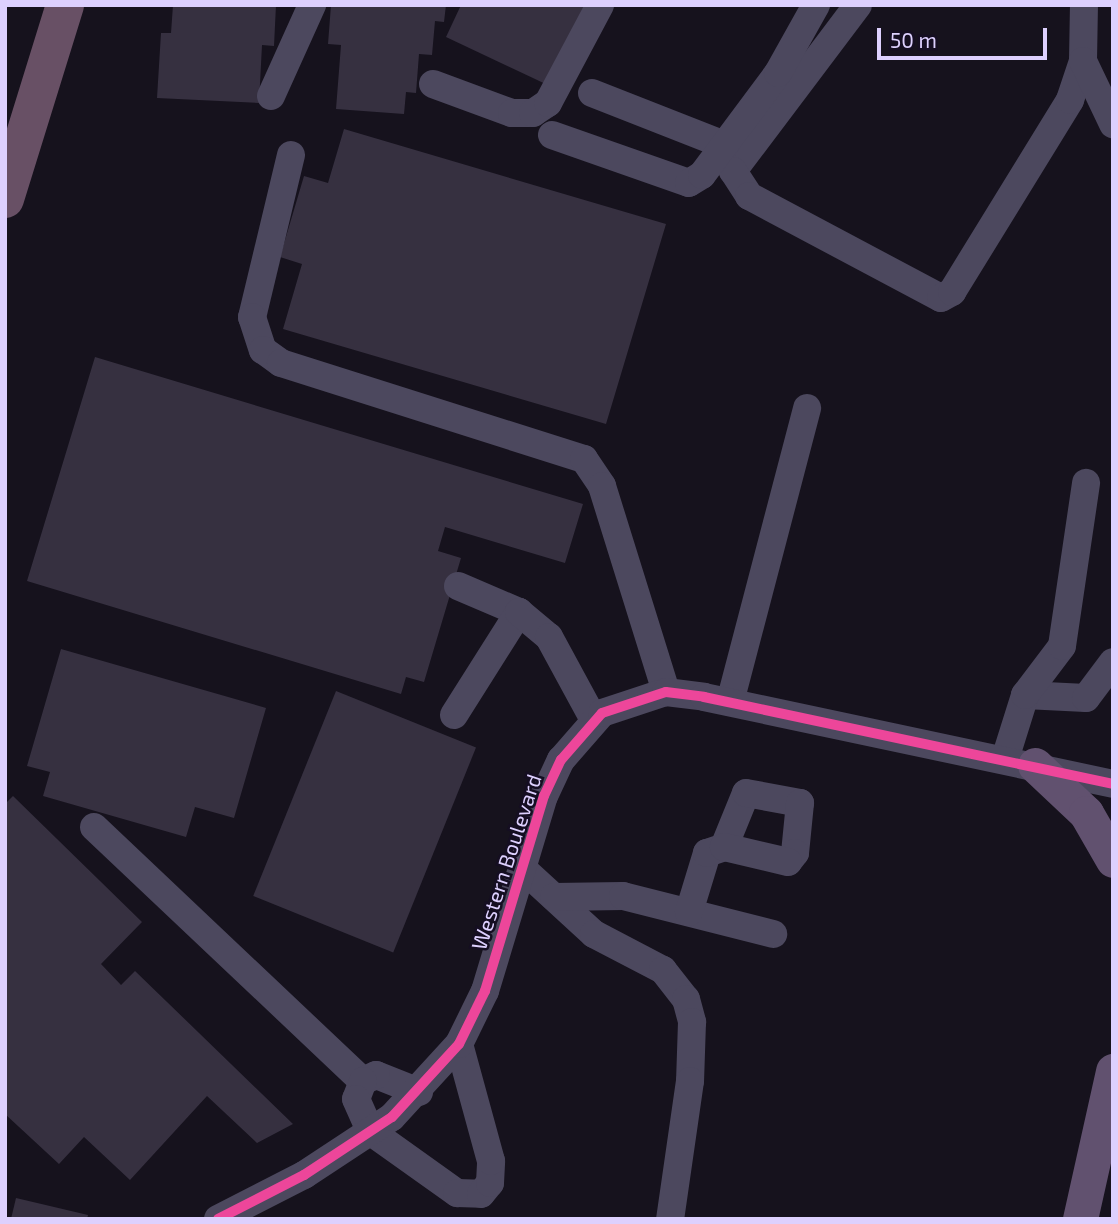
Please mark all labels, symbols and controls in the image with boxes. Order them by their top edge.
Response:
scale bar [880,14,1050,58]
text: 50 m [890,27,937,52]
street label: Western Boulevard [466,771,546,953]

